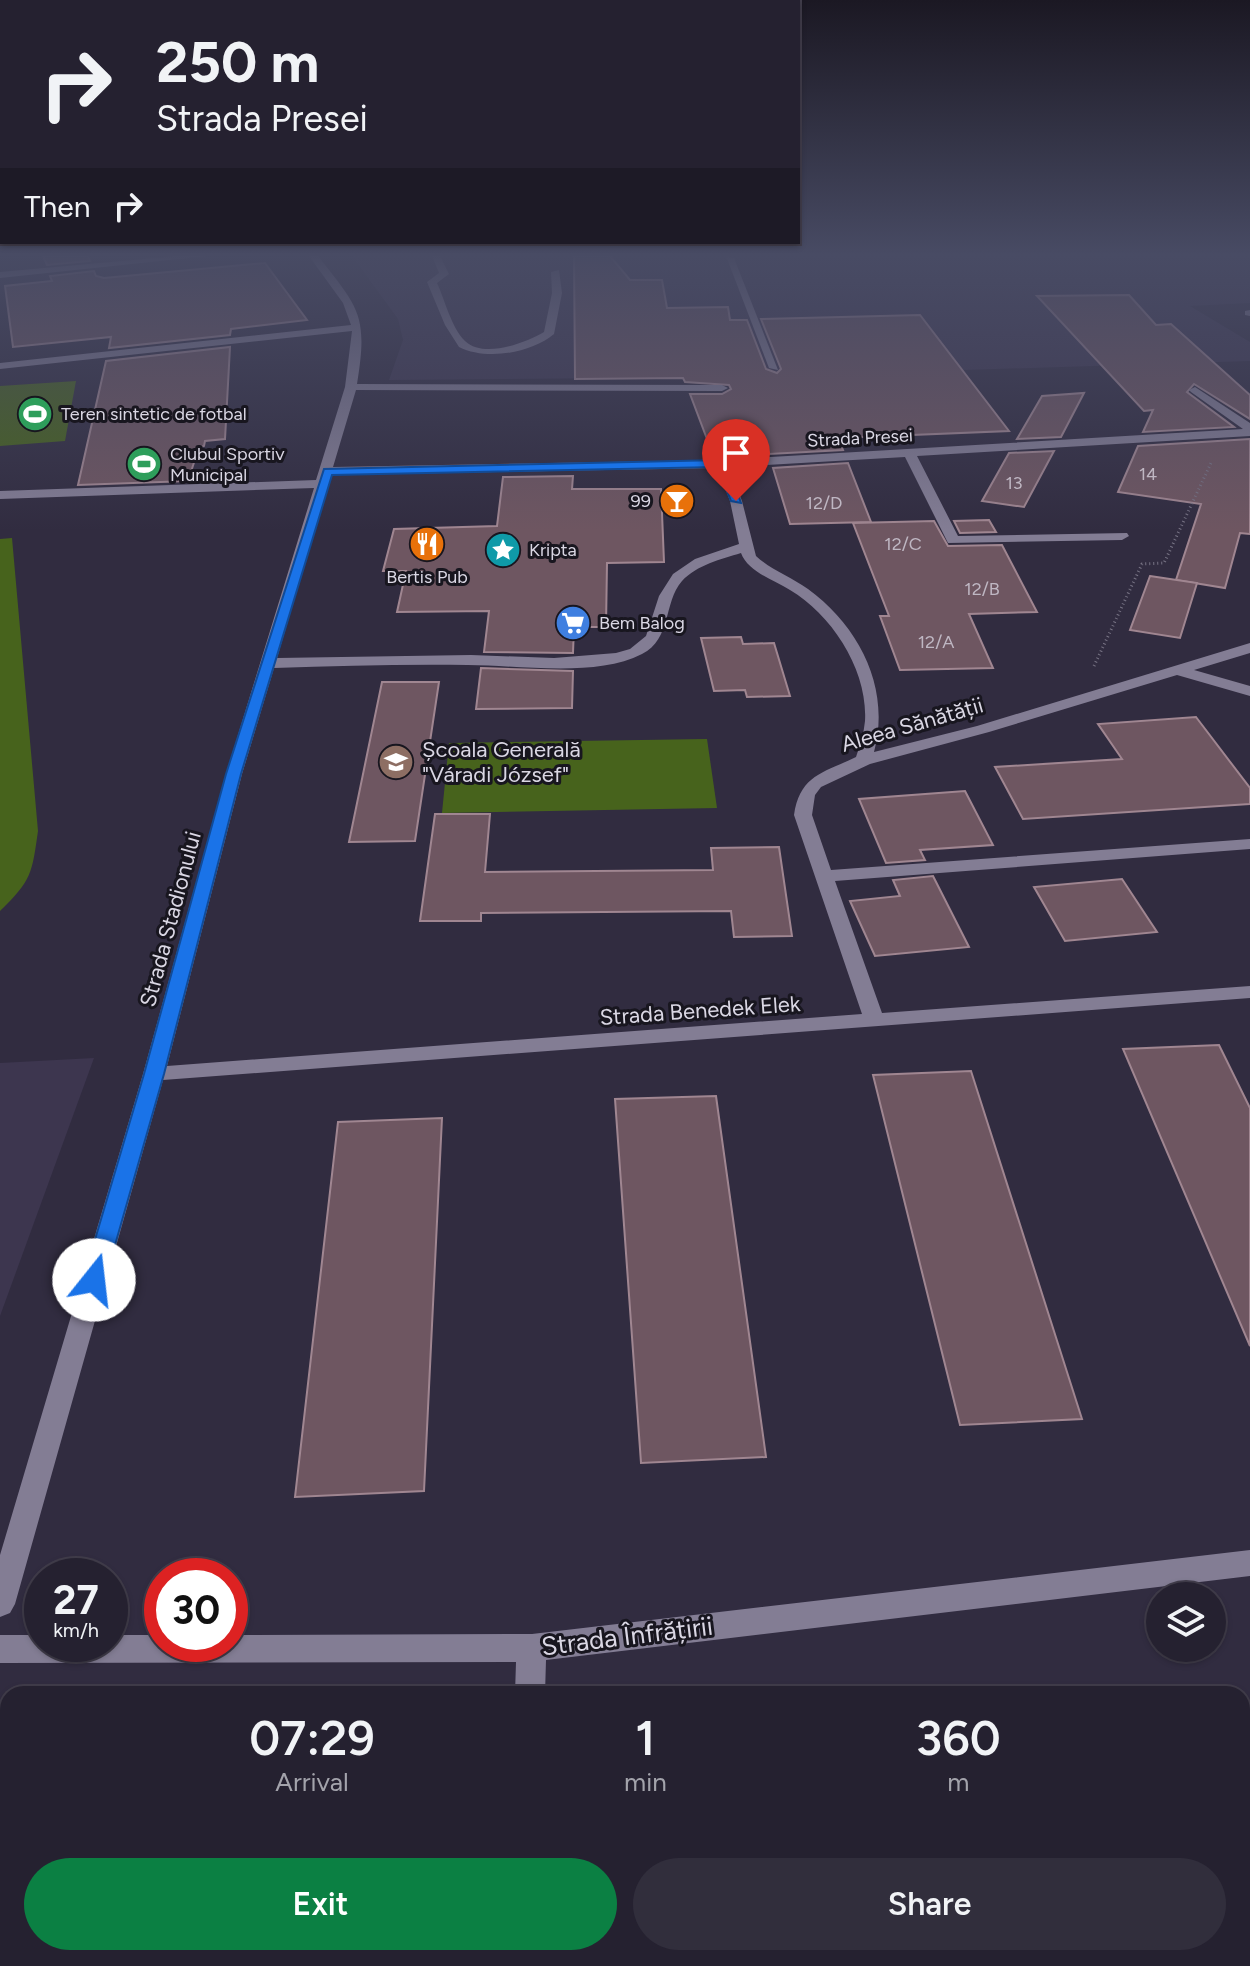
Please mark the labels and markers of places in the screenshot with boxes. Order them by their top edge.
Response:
sports icon: Teren sintetic de fotbal [16,395,54,433]
place label: Teren sintetic de fotbal [61,403,247,425]
pin [702,419,770,501]
place label: Clubul Sportiv Municipal [170,443,285,486]
sports icon: Clubul Sportiv Municipal [125,445,163,483]
bar icon: 99 [658,482,696,520]
place label: 99 [631,490,651,512]
restaurant icon: Bertis Pub [408,525,446,563]
place icon: Kripta [484,531,522,569]
place label: Kripta [529,539,577,561]
place label: Bertis Pub [386,566,468,588]
supermarket icon: Bem Balog [554,604,592,642]
place label: Bem Balog [599,612,685,634]
place label: Școala Generală "Váradi József" [422,736,581,788]
school or university icon: Școala Generală "Váradi József" [377,743,415,781]

